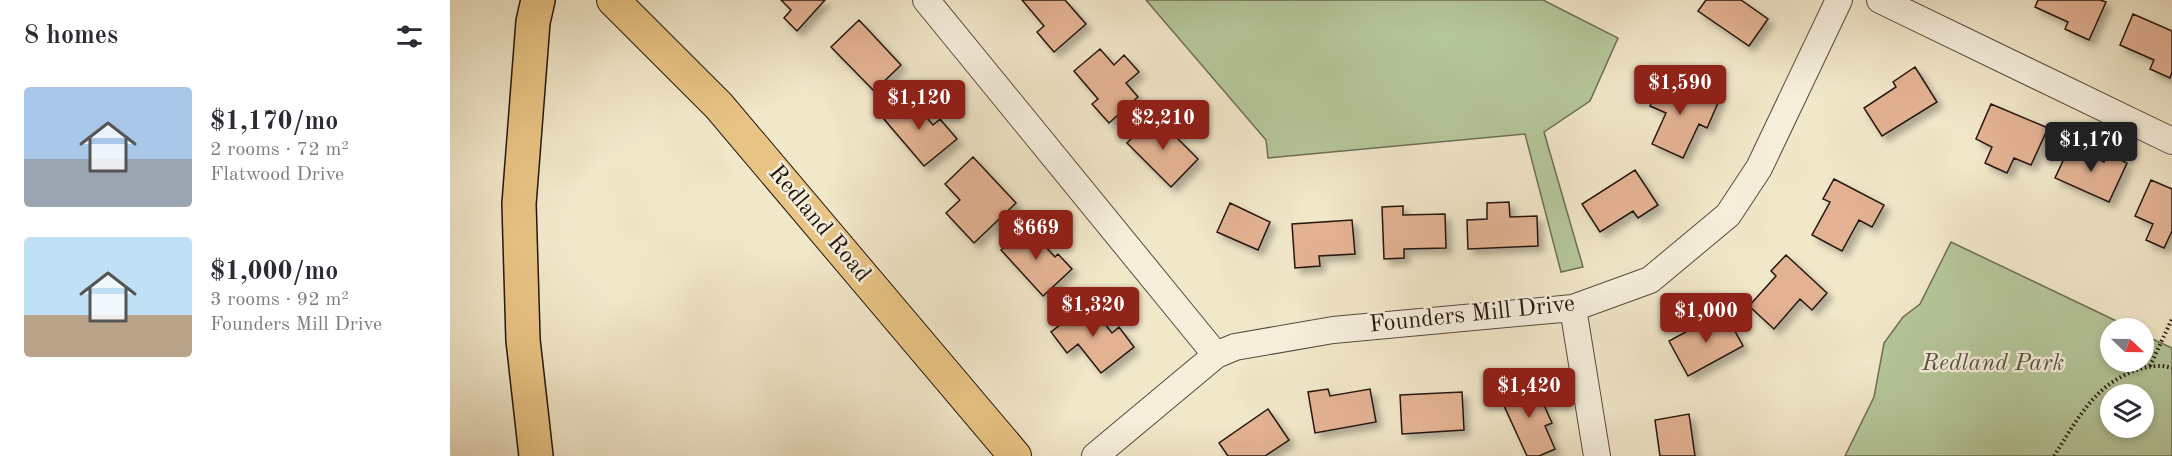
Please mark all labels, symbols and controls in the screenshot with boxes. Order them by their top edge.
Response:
icon: filters [393,20,426,53]
text: 8 homes [24,23,118,49]
pin: $1,590 [1631,65,1729,116]
text: $1,590 [1648,74,1712,94]
pin: $1,120 [870,80,968,131]
text: $1,120 [887,89,951,109]
pin: $2,210 [1114,100,1212,151]
text: $1,170/mo [210,109,338,135]
text: $2,210 [1131,109,1195,129]
icon: home [72,111,144,183]
pin: $1,170 [2042,122,2140,173]
text: $1,170 [2059,131,2123,151]
text: 2 rooms · 72 m² [210,140,349,160]
street label: Redland Road [763,161,875,287]
text: Flatwood Drive [210,165,344,185]
pin: $669 [1000,210,1072,261]
text: $669 [1013,219,1059,239]
text: $1,000/mo [210,259,338,285]
icon: home [72,261,144,333]
pin: $1,320 [1044,287,1142,338]
text: 3 rooms · 92 m² [210,290,349,310]
street label: Founders Mill Drive [1368,292,1576,338]
pin: $1,000 [1657,293,1755,344]
text: $1,320 [1061,296,1125,316]
text: $1,000 [1674,302,1738,322]
text: Founders Mill Drive [210,315,382,335]
north arrow [2100,318,2154,372]
map controls [2100,318,2154,438]
park label: Redland Park [1921,352,2064,376]
pin: $1,420 [1480,368,1578,419]
text: $1,420 [1497,377,1561,397]
button: layers [2100,384,2154,438]

